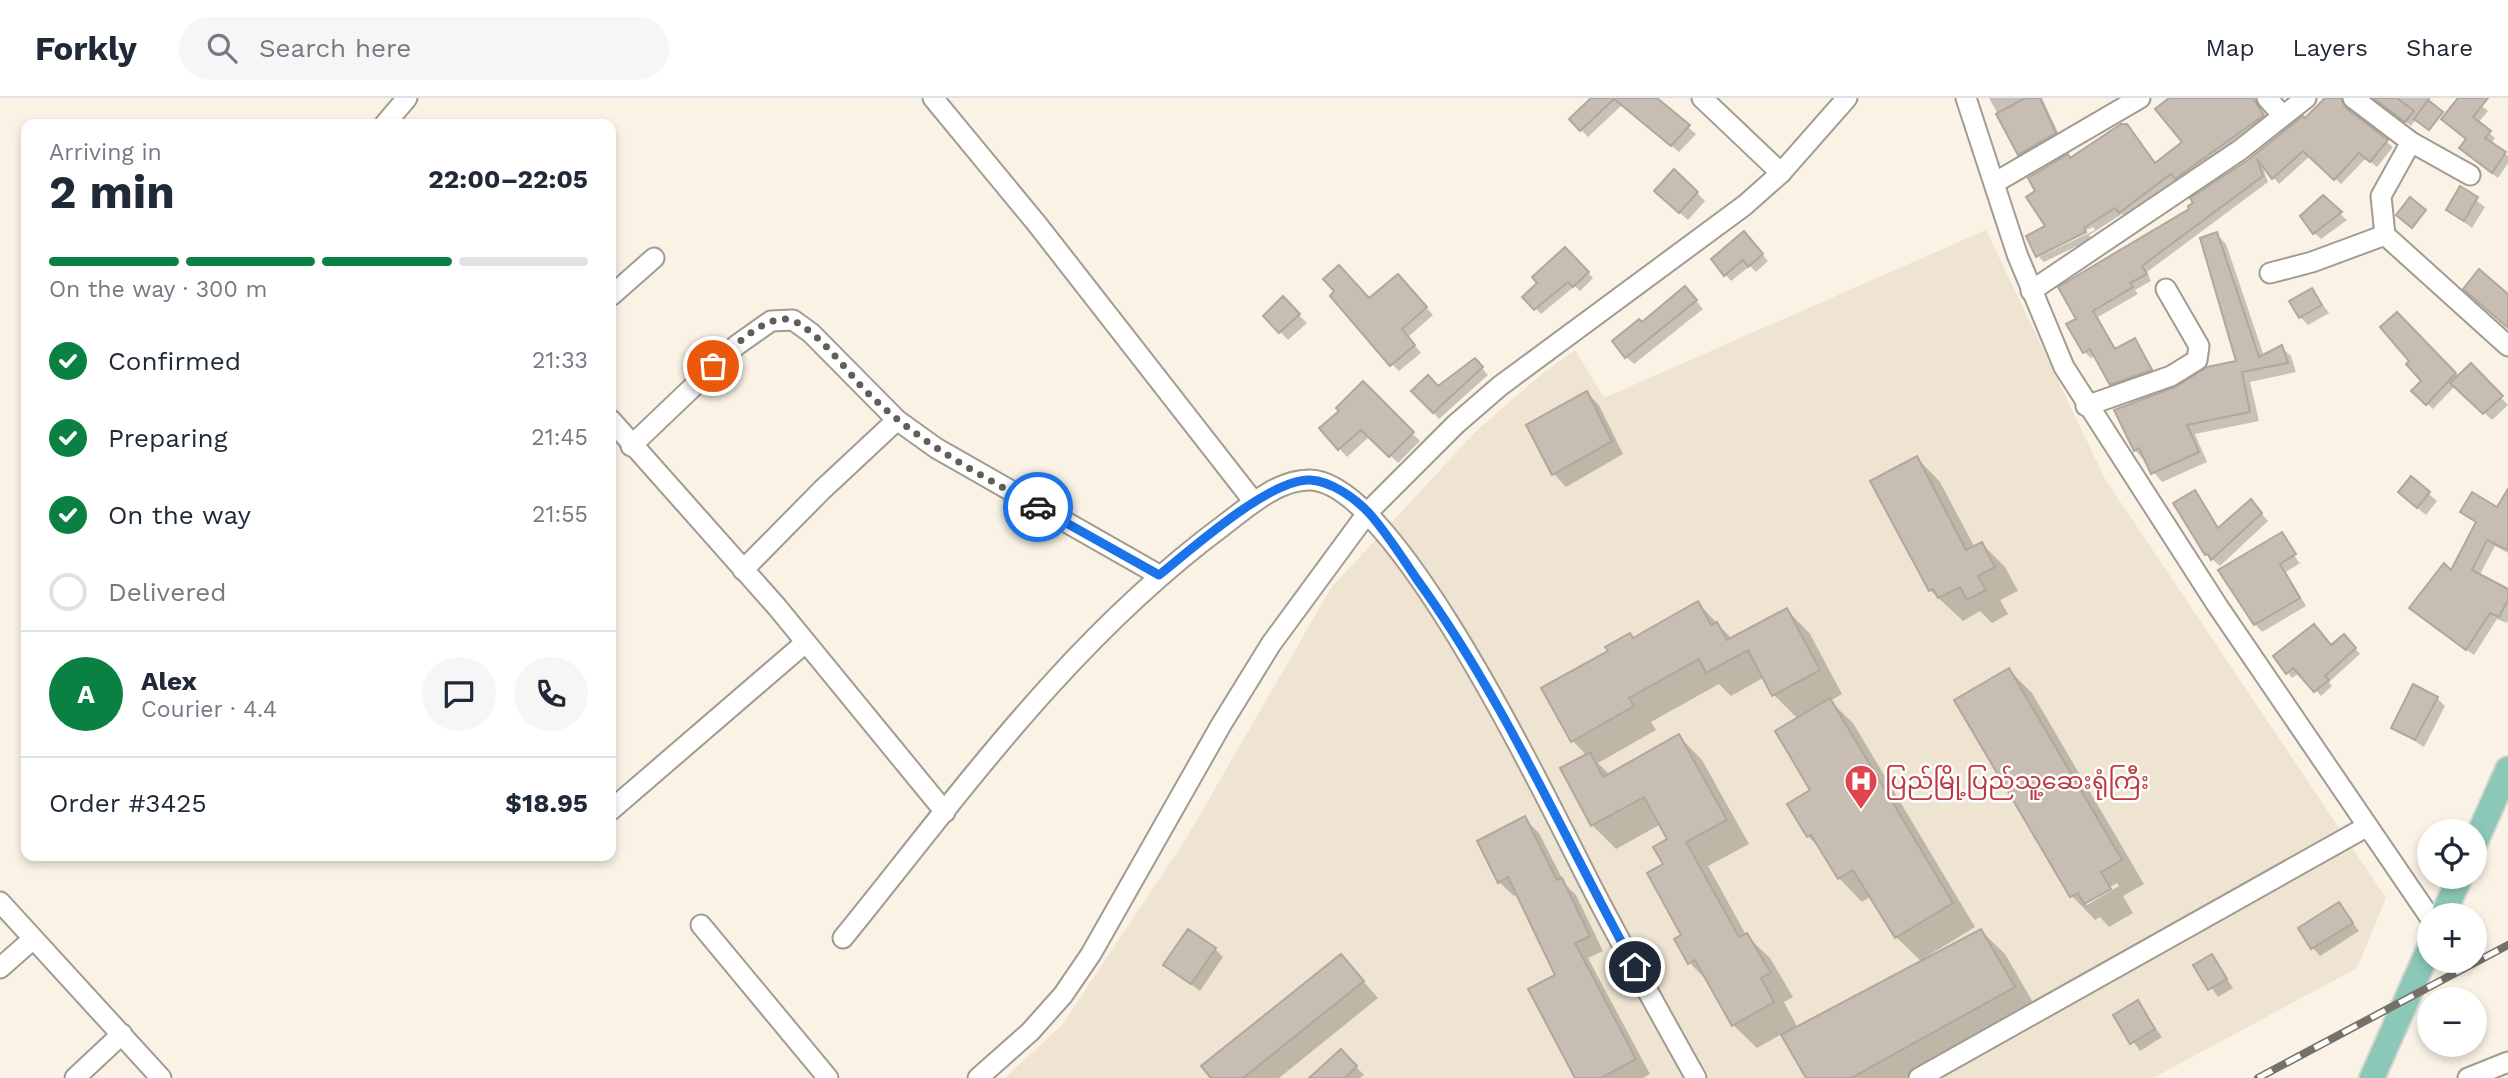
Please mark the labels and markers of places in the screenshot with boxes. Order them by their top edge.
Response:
pin [683,336,743,396]
hospital icon: ပြည်မြို့ပြည်သူ့ဆေးရုံကြီး [1842,762,1880,811]
place label: ပြည်မြို့ပြည်သူ့ဆေးရုံကြီး [1885,765,2149,800]
pin [1605,937,1665,997]

